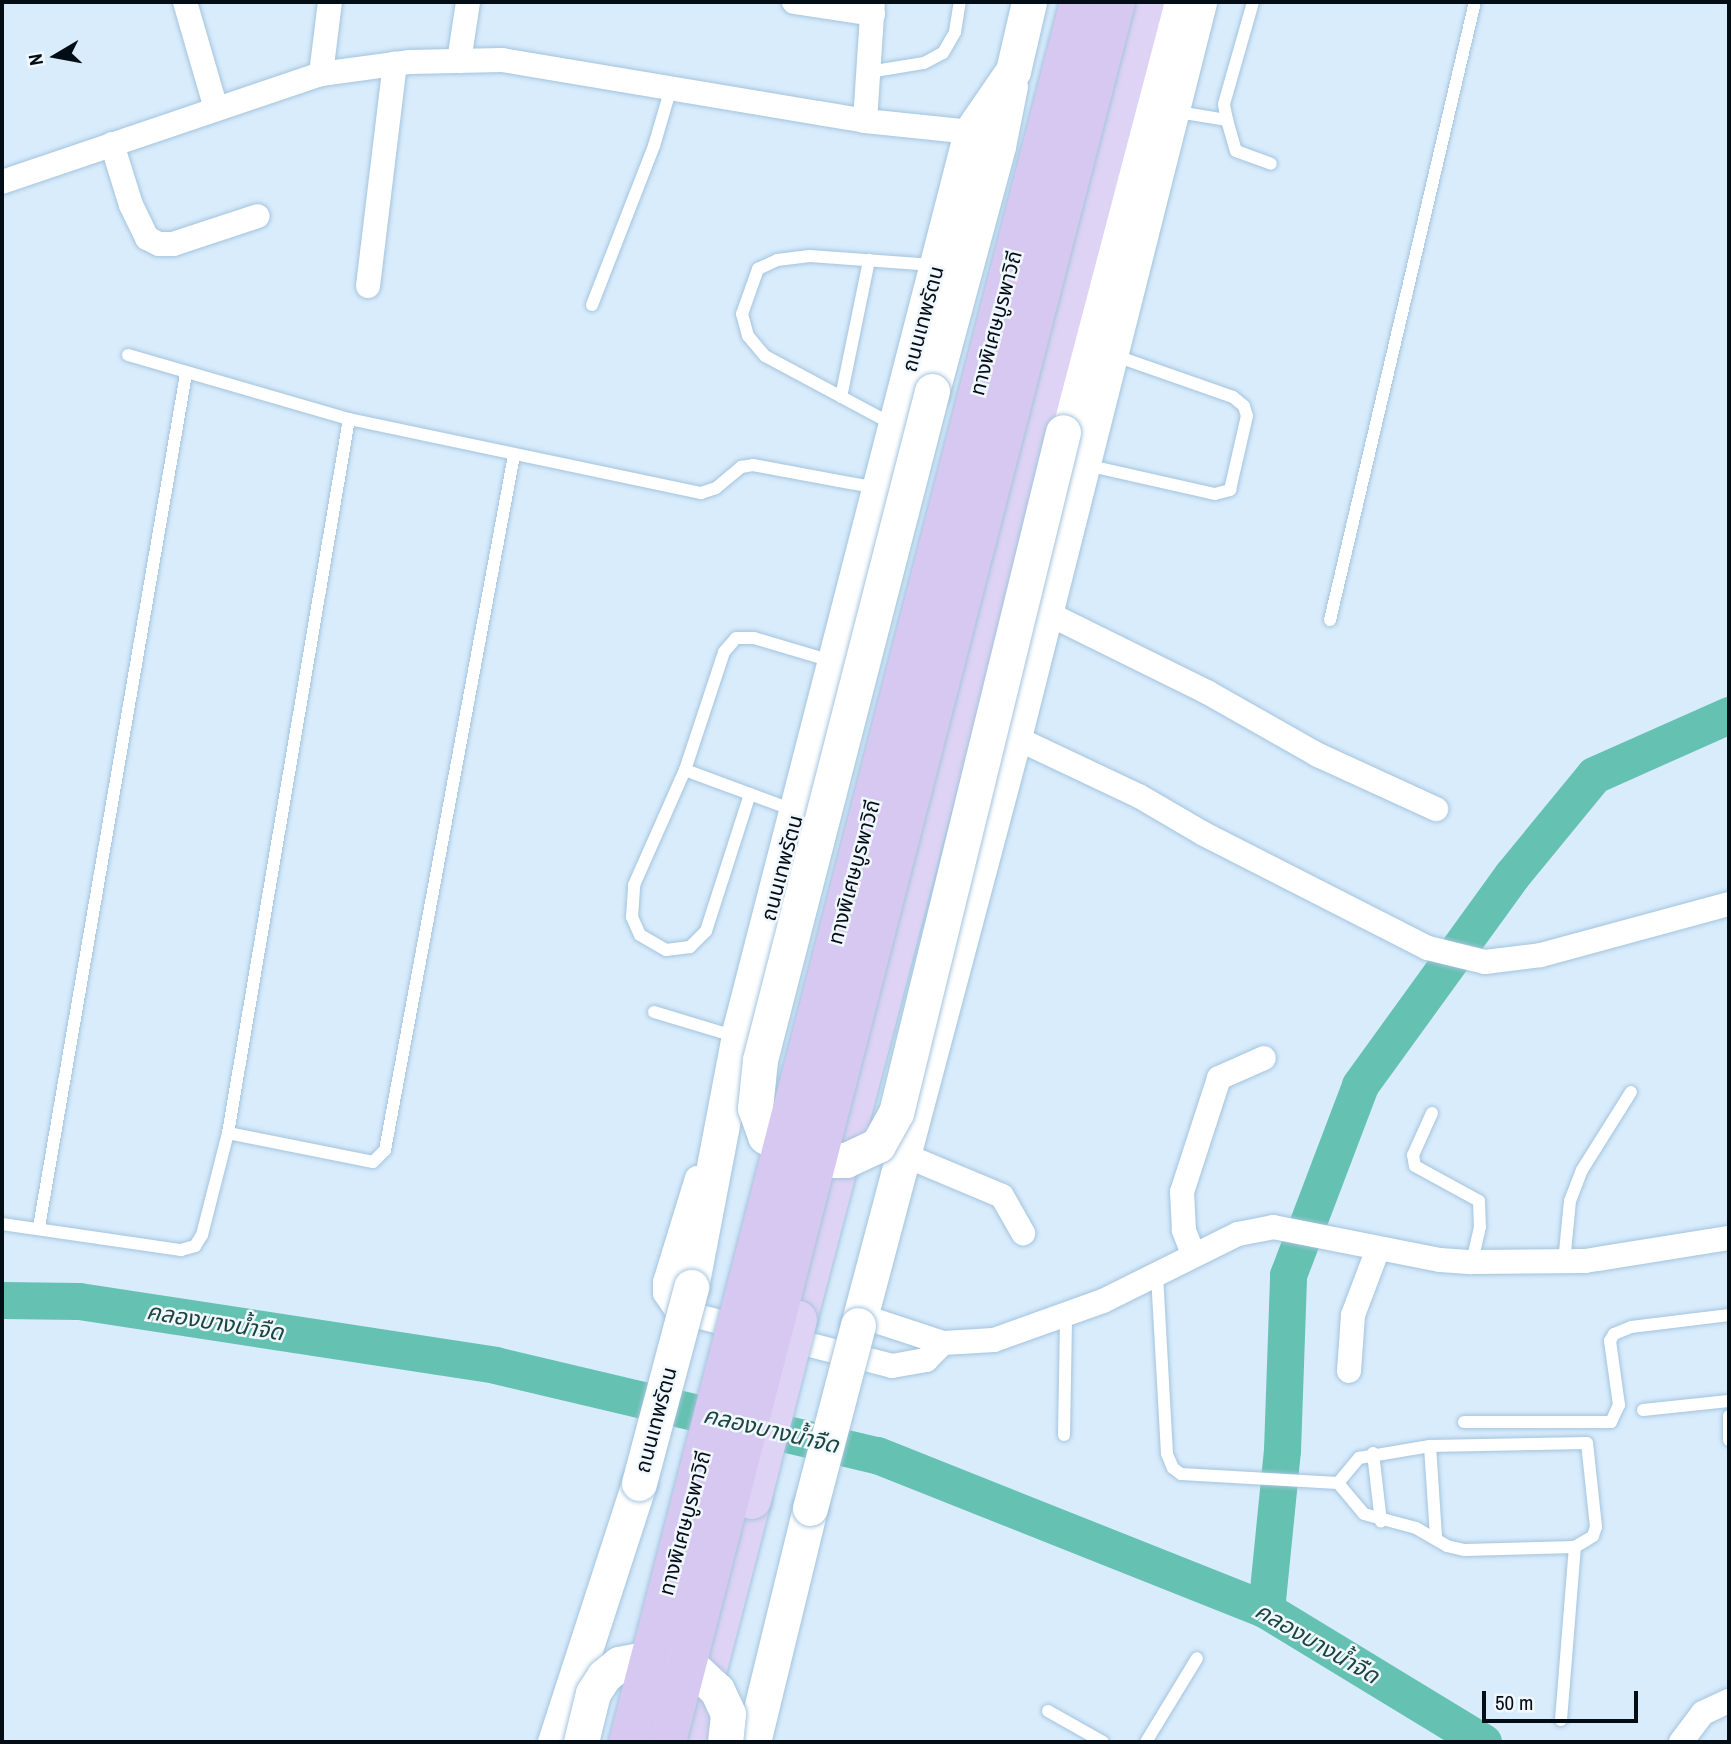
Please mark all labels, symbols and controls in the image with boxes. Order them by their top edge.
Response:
north arrow [21,21,91,91]
text: N [22,52,49,67]
street label: ทางพิเศษบูรพาวิถี [965,248,1027,398]
street label: ถนนเทพรัตน [897,263,949,375]
street label: ทางพิเศษบูรพาวิถี [823,797,885,947]
street label: ถนนเทพรัตน [756,812,808,924]
water label: คลองบางน้ำจืด [145,1298,285,1346]
street label: ถนนเทพรัตน [630,1364,682,1476]
water label: คลองบางน้ำจืด [701,1401,841,1459]
street label: ทางพิเศษบูรพาวิถี [654,1448,716,1598]
water label: คลองบางน้ำจืด [1250,1596,1384,1690]
scale bar [1486,1678,1642,1722]
text: 50 m [1495,1688,1533,1717]

